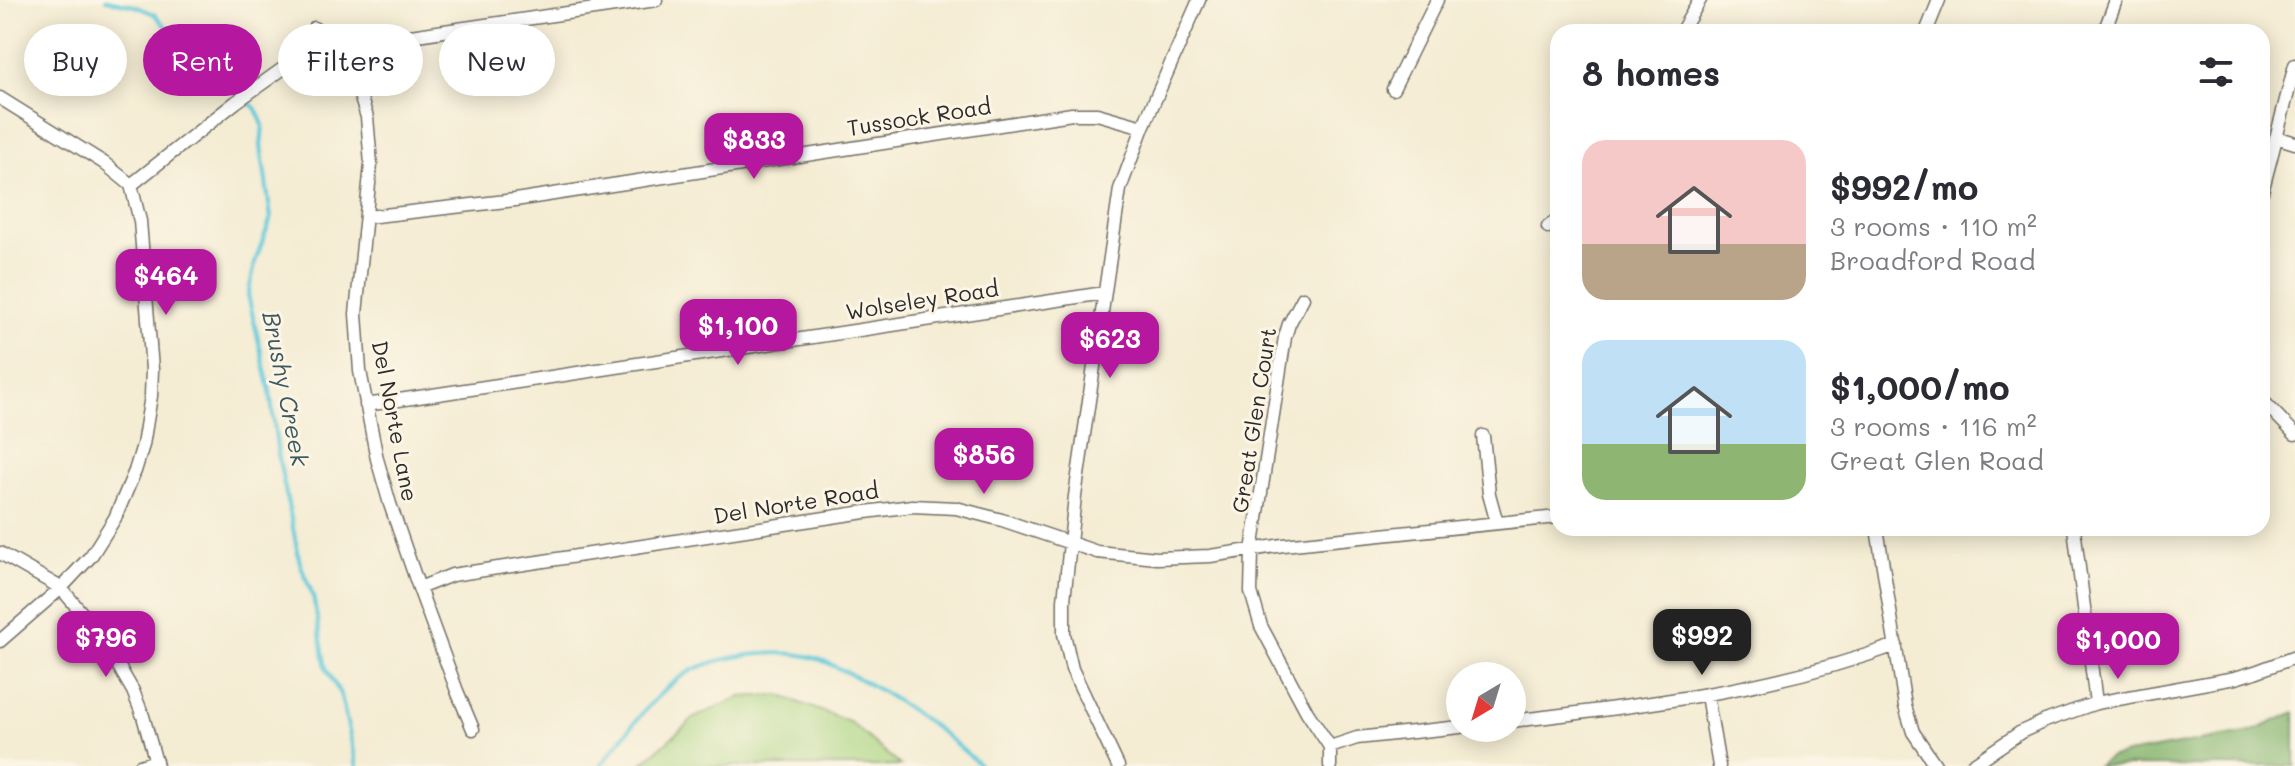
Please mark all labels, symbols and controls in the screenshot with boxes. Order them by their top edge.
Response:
chip: Buy [24,24,127,96]
chip: Rent [143,24,262,96]
chip: Filters [278,24,423,96]
chip: New [439,24,555,96]
text: 8 homes [1582,50,1720,95]
icon: filters [2194,50,2238,94]
street label: Tussock Road [845,91,993,142]
pin: $833 [707,113,801,181]
text: $833 [722,122,786,156]
text: $992/mo [1830,164,1978,209]
icon: home [1646,172,1742,268]
text: 3 rooms · 110 m² [1830,209,2037,243]
text: Broadford Road [1830,243,2035,277]
pin: $464 [119,249,213,317]
text: $464 [134,258,198,292]
street label: Wolseley Road [843,273,1001,326]
pin: $1,100 [673,299,803,367]
text: $1,100 [698,308,778,342]
water label: Brushy Creek [256,309,317,470]
pin: $623 [1063,312,1157,380]
text: $623 [1079,321,1141,355]
street label: Great Glen Court [1225,325,1282,515]
street label: Del Norte Lane [366,338,425,504]
text: $1,000/mo [1830,364,2010,409]
icon: home [1646,372,1742,468]
text: 3 rooms · 116 m² [1830,409,2037,443]
pin: $856 [937,428,1031,496]
text: $856 [952,437,1016,471]
text: Great Glen Road [1830,443,2044,477]
street label: Del Norte Road [711,475,881,530]
pin: $992 [1655,609,1749,677]
pin: $796 [59,611,153,679]
pin: $1,000 [2053,613,2183,681]
text: $992 [1671,618,1733,652]
text: $796 [75,620,137,654]
text: $1,000 [2075,622,2161,656]
north arrow [1446,662,1526,742]
map controls [1446,662,1526,742]

